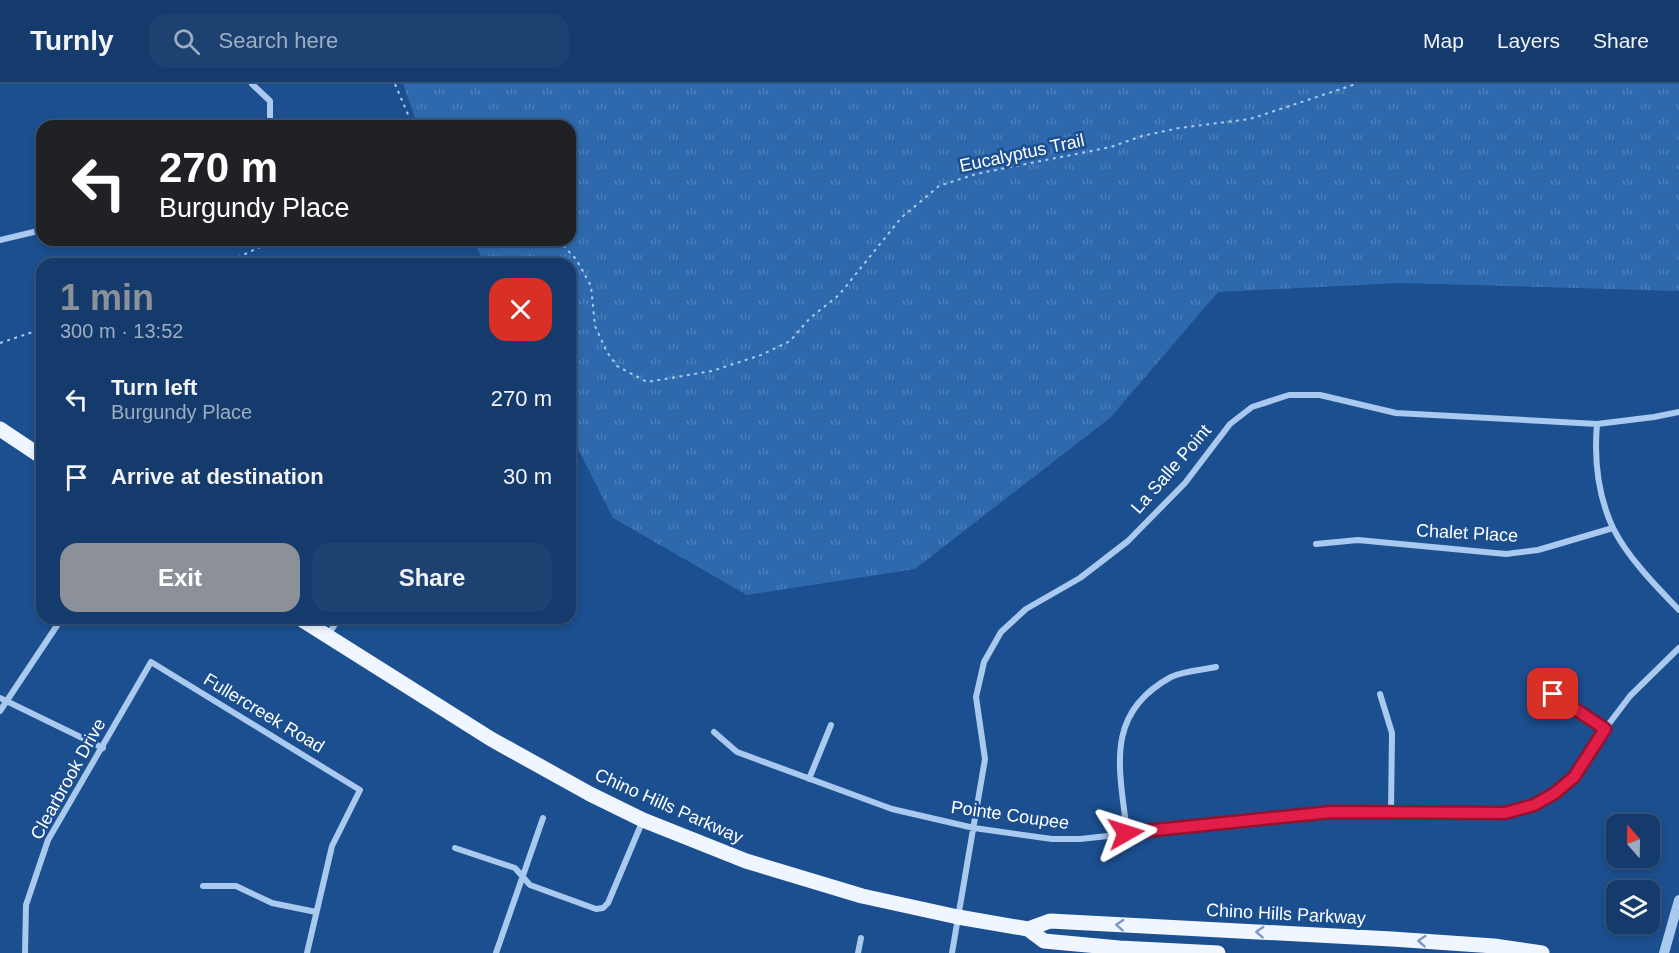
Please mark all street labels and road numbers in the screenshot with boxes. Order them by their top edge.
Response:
street label: Eucalyptus Trail [958,130,1086,176]
street label: La Salle Point [1127,421,1215,517]
street label: Chalet Place [1416,520,1518,546]
street label: Fullercreek Road [200,669,328,757]
street label: Clearbrook Drive [27,715,109,843]
street label: Chino Hills Parkway [592,764,746,848]
street label: Pointe Coupee [950,797,1070,833]
street label: Chino Hills Parkway [1206,900,1366,928]

